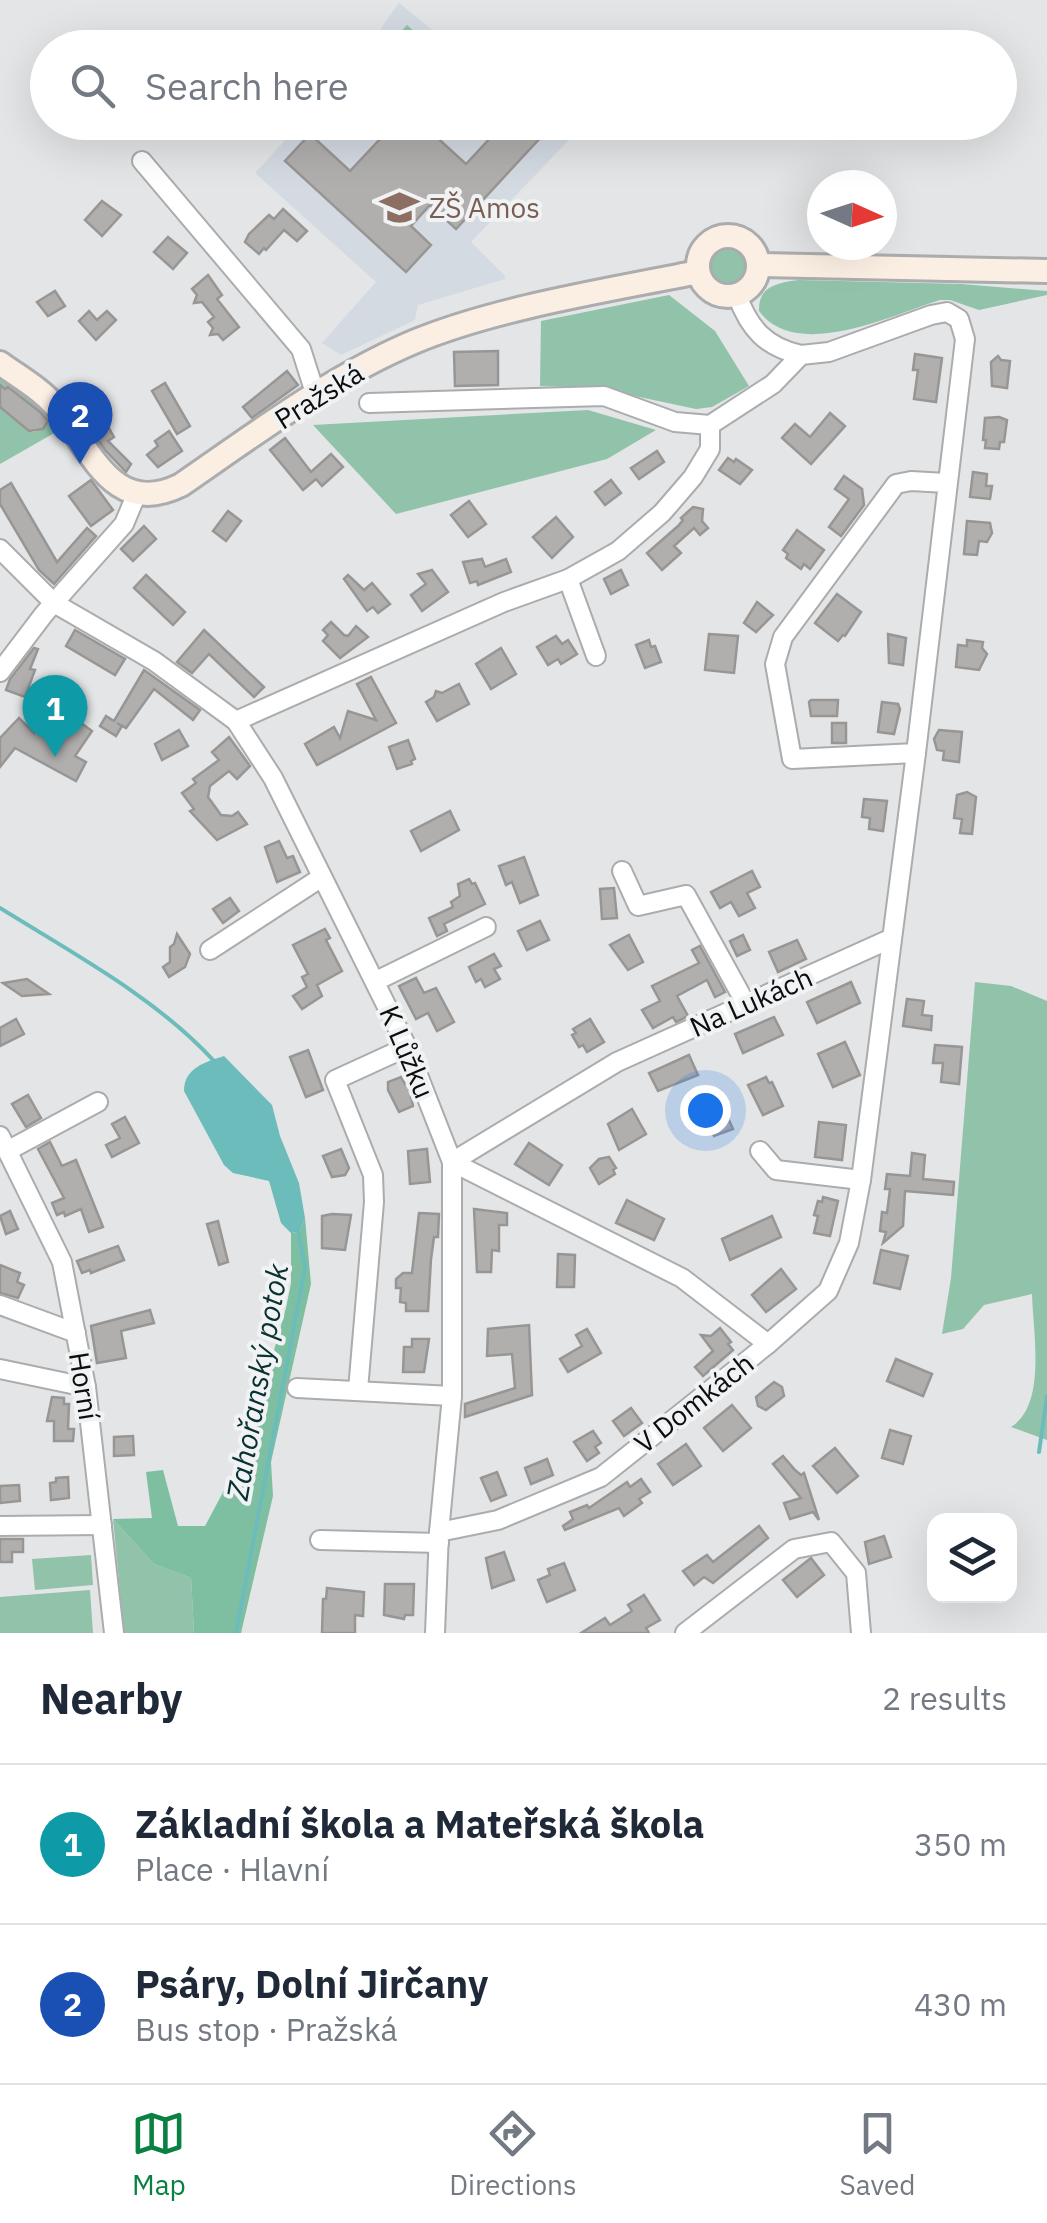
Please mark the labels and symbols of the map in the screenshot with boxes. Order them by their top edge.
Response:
north arrow [807,170,897,260]
school or university icon: ZŠ Amos [378,187,420,229]
place label: ZŠ Amos [429,189,540,226]
street label: Pražská [267,354,370,437]
pin: 2 [48,382,112,464]
pin: 1 [22,674,88,757]
street label: Na Lukách [684,958,818,1045]
street label: K Lůžku [371,1000,444,1104]
your location [680,1085,731,1136]
water label: Zahořanský potok [216,1260,297,1504]
street label: V Domkách [626,1344,761,1461]
street label: Horní [61,1349,108,1423]

